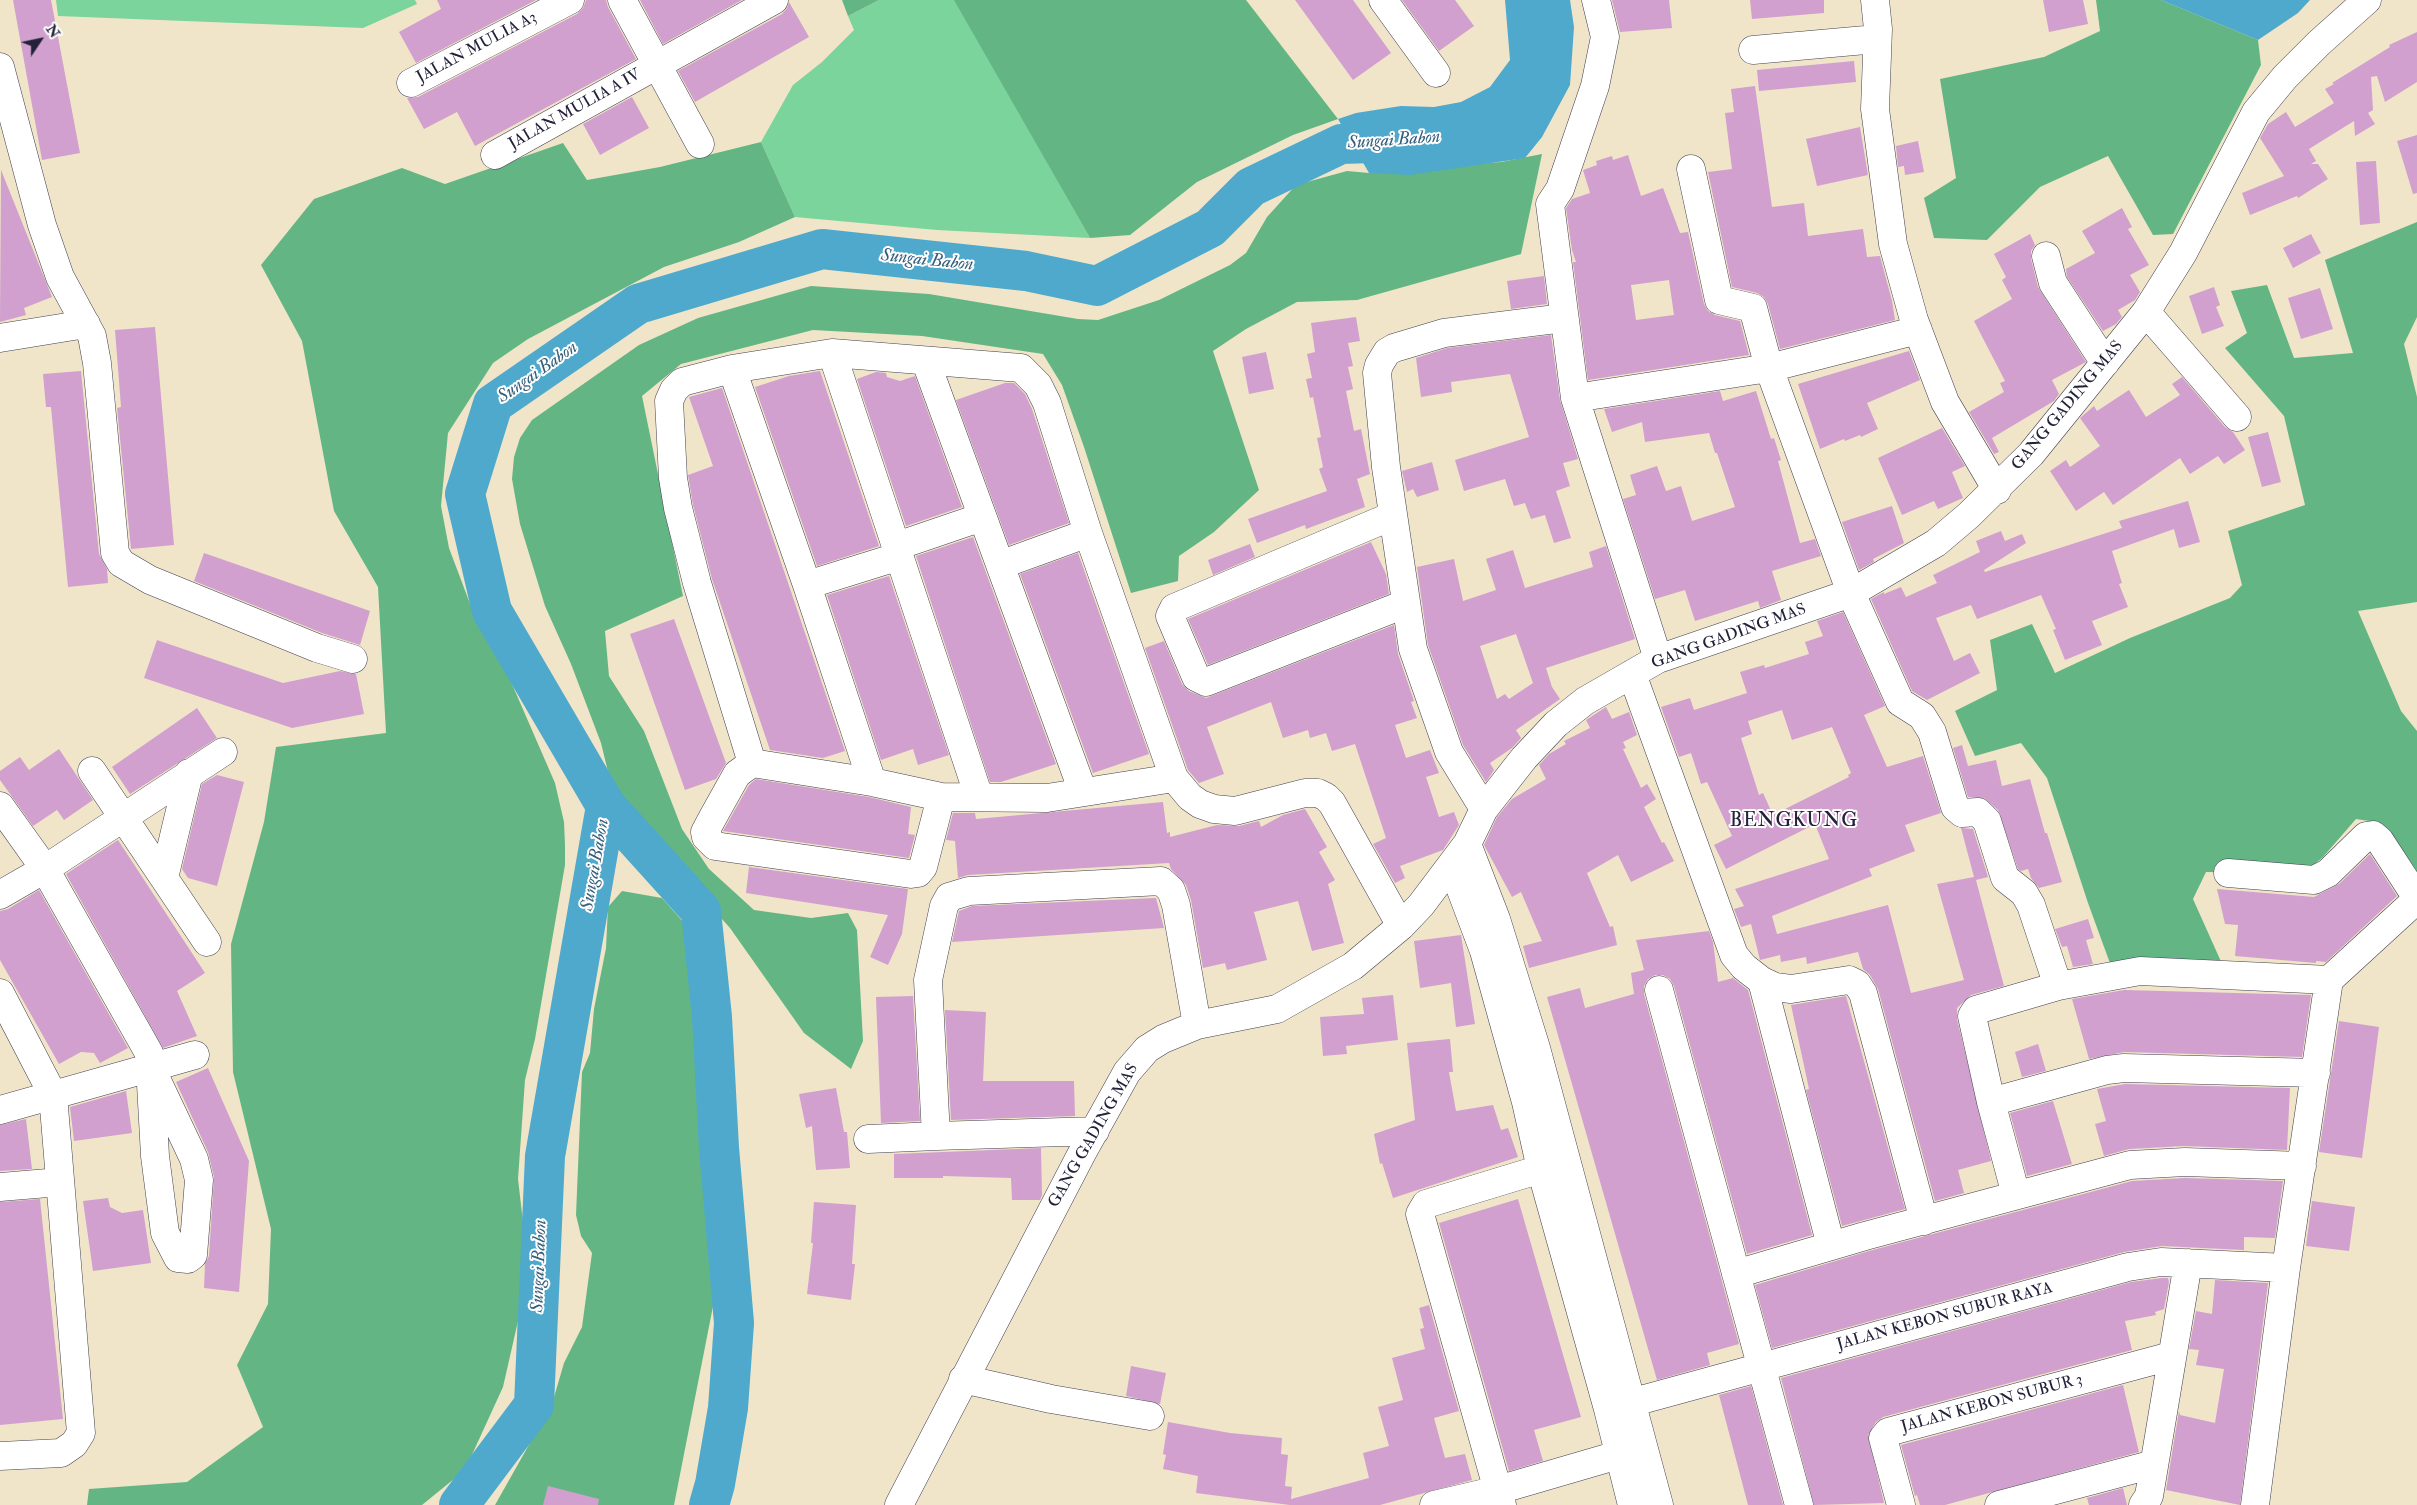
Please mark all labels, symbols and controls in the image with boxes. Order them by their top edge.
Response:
street label: JALAN MULIA A3 [414,8,540,88]
north arrow [15,15,65,65]
text: N [42,21,63,41]
street label: JALAN MULIA A IV [506,66,644,154]
water label: Sungai Babon [1347,127,1441,155]
water label: Sungai Babon [880,245,974,277]
street label: GANG GADING MAS [2008,337,2128,475]
water label: Sungai Babon [494,338,582,408]
street label: GANG GADING MAS [1649,600,1809,674]
district label: BENGKUNG [1729,811,1859,833]
water label: Sungai Babon [577,817,615,913]
street label: GANG GADING MAS [1045,1061,1143,1211]
water label: Sungai Babon [528,1219,552,1313]
street label: JALAN KEBON SUBUR RAYA [1835,1279,2055,1355]
street label: JALAN KEBON SUBUR 3 [1899,1371,2085,1437]

